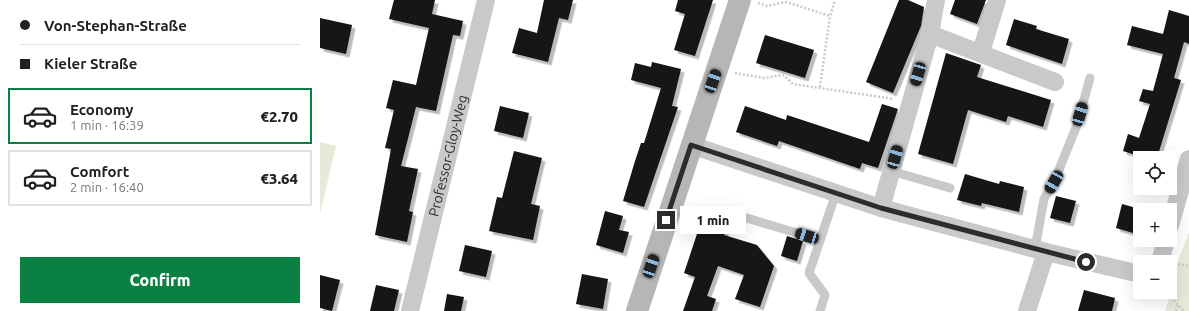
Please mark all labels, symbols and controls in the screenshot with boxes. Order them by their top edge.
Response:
text: Von-Stephan-Straße [44,17,187,34]
text: Kieler Straße [44,55,137,72]
car [909,61,927,87]
car [703,68,723,94]
street label: Professor-Gloy-Weg [425,93,471,218]
icon: car [22,98,58,134]
text: Economy [70,101,134,118]
car [1071,101,1089,127]
text: €2.70 [260,108,298,125]
text: 1 min · 16:39 [70,118,144,132]
car [886,144,904,170]
map controls [1133,151,1177,299]
button: locate [1133,151,1177,195]
icon: car [22,160,58,196]
text: Comfort [70,163,129,180]
car [1043,169,1065,195]
text: €3.64 [260,170,298,187]
text: 2 min · 16:40 [70,180,144,194]
button: + [1133,203,1177,247]
callout: 1 min [680,206,746,234]
route end [657,211,675,229]
text: 1 min [696,213,730,227]
car [794,227,820,245]
car [642,253,660,279]
route start [1077,253,1095,271]
button: − [1133,255,1177,299]
button: Confirm [20,257,300,303]

